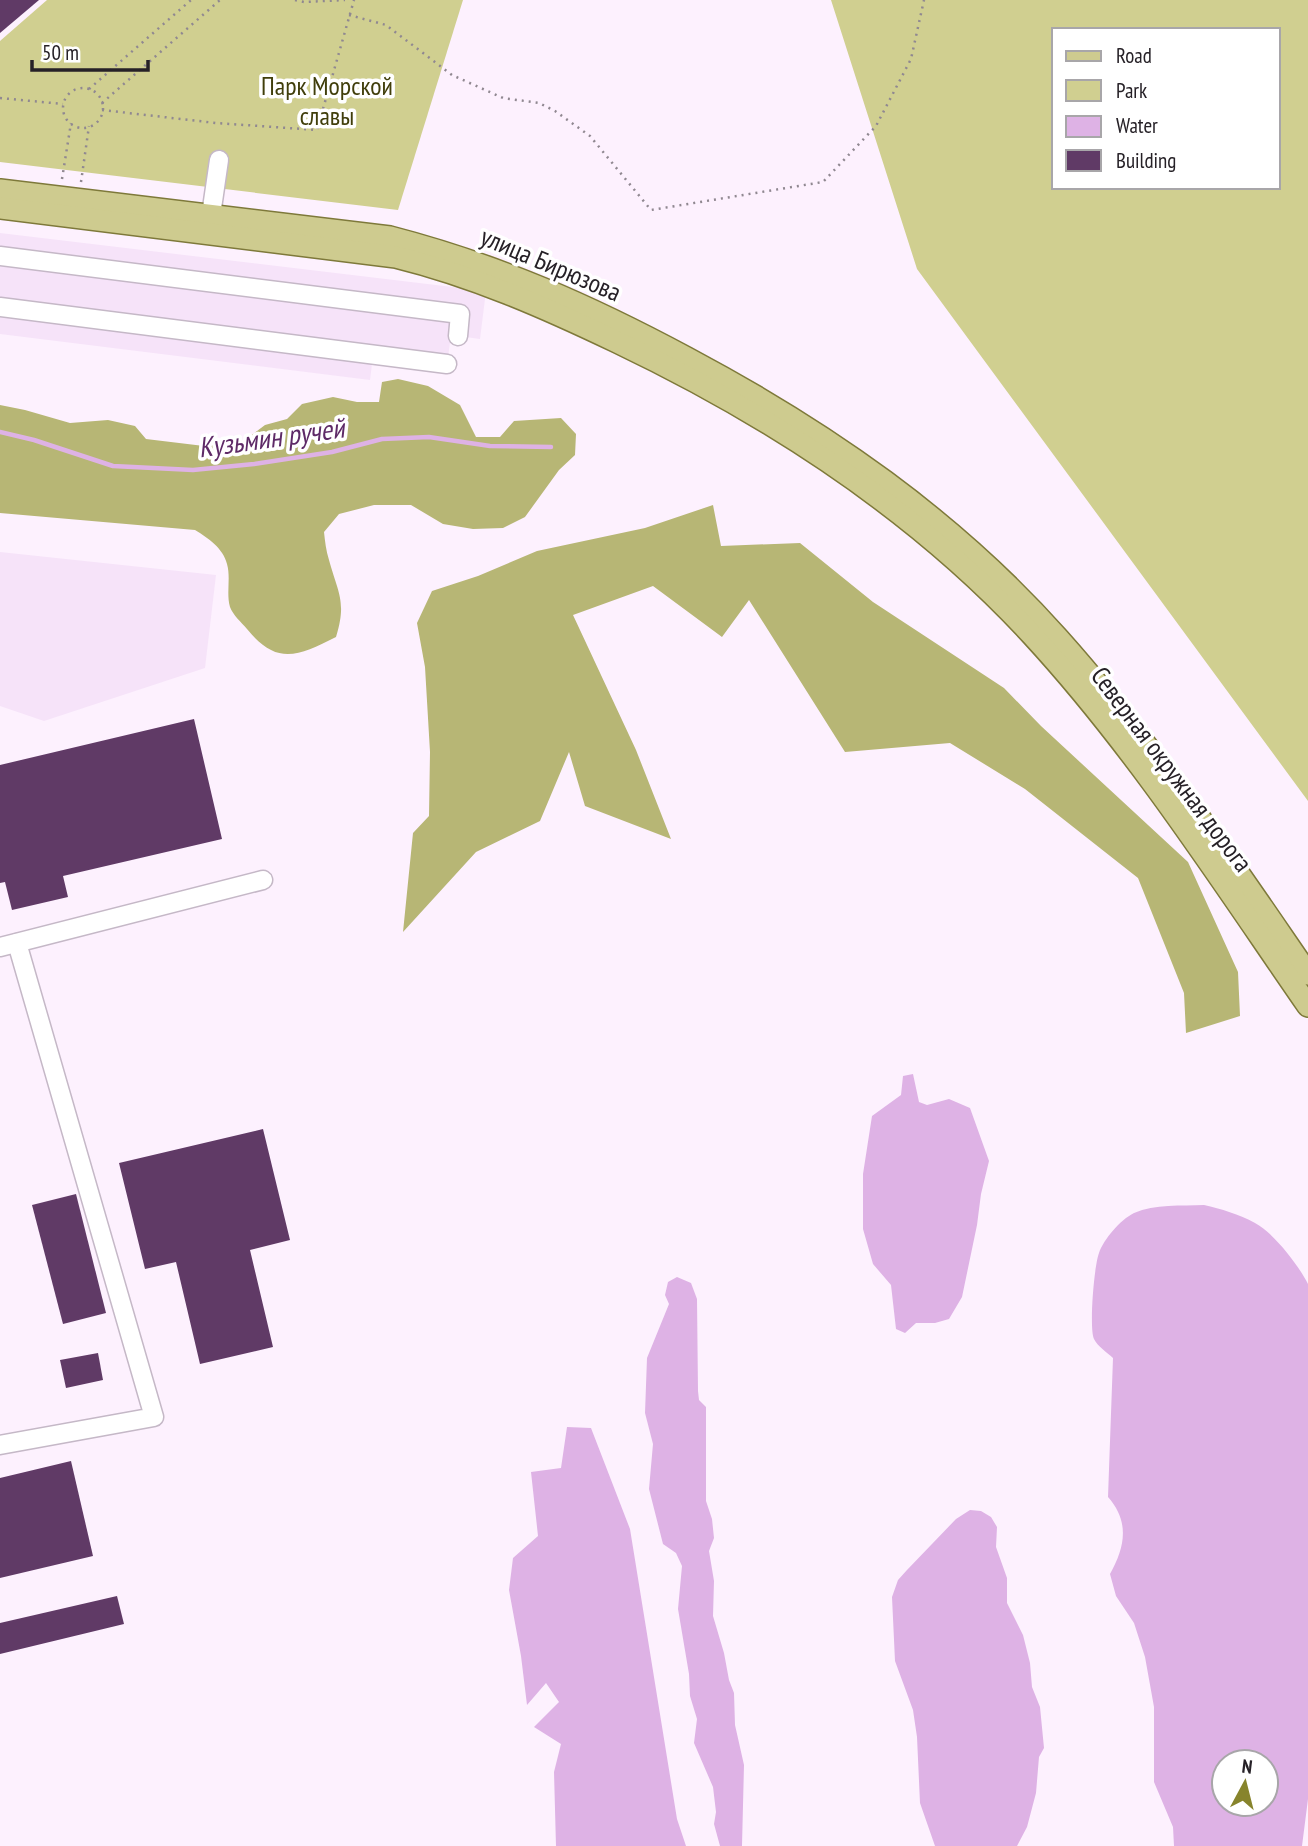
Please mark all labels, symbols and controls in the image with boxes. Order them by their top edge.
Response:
scale bar [32,28,147,72]
legend [1052,28,1280,189]
text: 50 m [42,39,79,66]
text: Road [1116,42,1152,69]
park label: Парк Морской славы [261,69,393,132]
text: Park [1116,77,1147,104]
text: Water [1116,112,1158,139]
text: Building [1116,147,1176,174]
street label: улица Бирюзова [476,220,626,308]
water label: Кузьмин ручей [196,408,349,466]
street label: Северная окружная дорога [1084,660,1260,878]
north arrow [1210,1748,1280,1818]
text: N [1241,1754,1254,1779]

